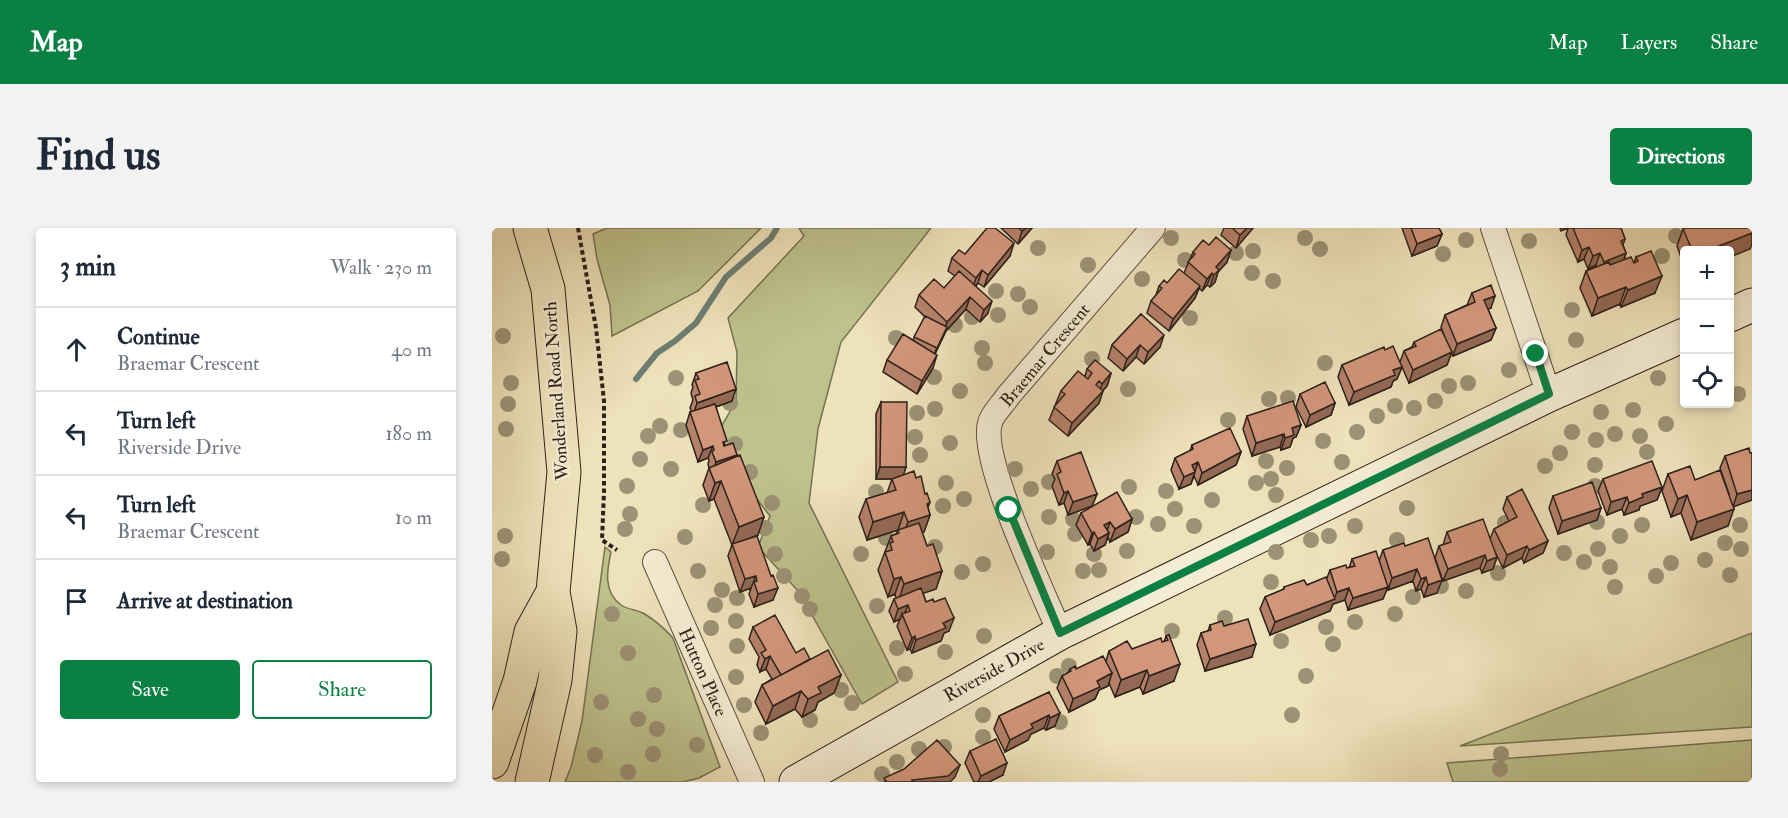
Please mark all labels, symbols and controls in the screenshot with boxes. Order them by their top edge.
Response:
text: Map [30,25,83,60]
text: Map [1548,29,1588,56]
text: Layers [1621,29,1677,56]
text: Share [1710,29,1758,56]
button: Directions [1610,128,1752,185]
text: Find us [36,130,160,182]
map controls [1680,246,1734,408]
button: + [1680,246,1734,300]
text: 3 min [60,251,116,283]
text: Walk · 230 m [330,255,432,280]
street label: Braemar Crescent [995,299,1096,412]
street label: Wonderland Road North [539,300,574,482]
button: − [1680,300,1734,354]
text: Continue [117,323,200,351]
icon: ahead [60,333,93,366]
text: 40 m [391,337,432,362]
route end [1522,340,1548,366]
text: Braemar Crescent [117,351,260,376]
button: locate [1680,354,1734,408]
text: Turn left [117,407,196,435]
icon: left [60,417,93,450]
text: 180 m [385,421,432,446]
text: Riverside Drive [117,435,241,460]
text: Turn left [117,491,196,519]
route start [995,496,1021,522]
icon: left [60,501,93,534]
text: 10 m [395,505,432,530]
text: Braemar Crescent [117,519,260,544]
icon: arrive [60,585,93,618]
text: Arrive at destination [117,587,293,615]
street label: Hutton Place [673,624,732,720]
street label: Riverside Drive [940,633,1049,708]
button: Save [60,660,240,719]
button: Share [252,660,432,719]

